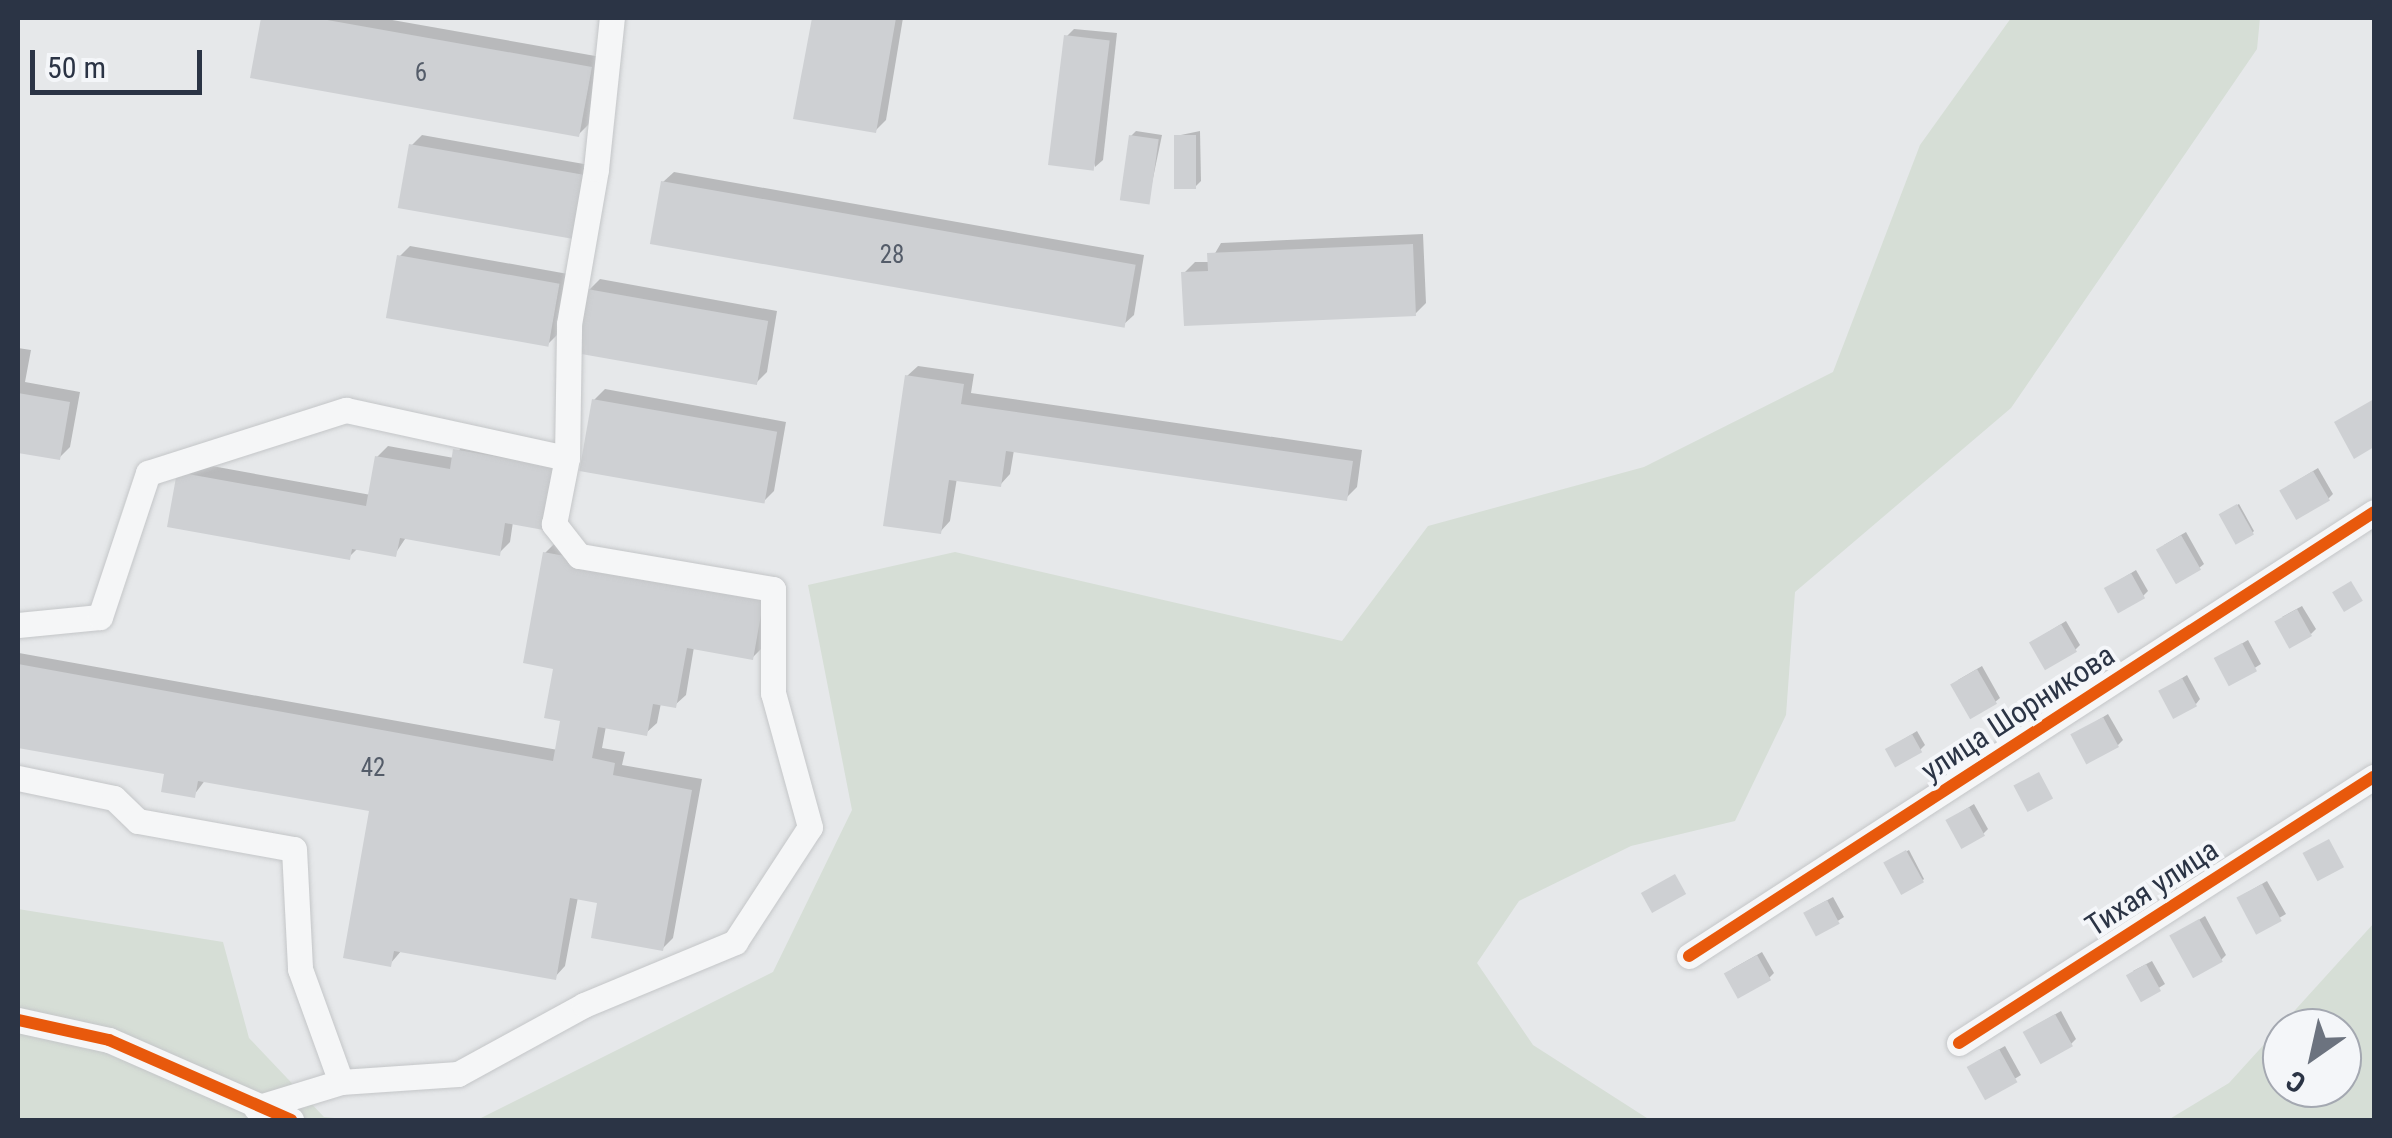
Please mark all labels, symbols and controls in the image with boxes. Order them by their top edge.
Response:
scale bar [35,30,208,92]
text: 50 m [47,50,106,85]
house number: 6 [415,58,427,88]
house number: 28 [880,240,904,270]
street label: улица Шорникова [1915,637,2121,789]
house number: 42 [361,753,385,783]
street label: Тихая улица [2079,832,2225,944]
north arrow [2262,1008,2362,1108]
text: С [2280,1063,2312,1100]

